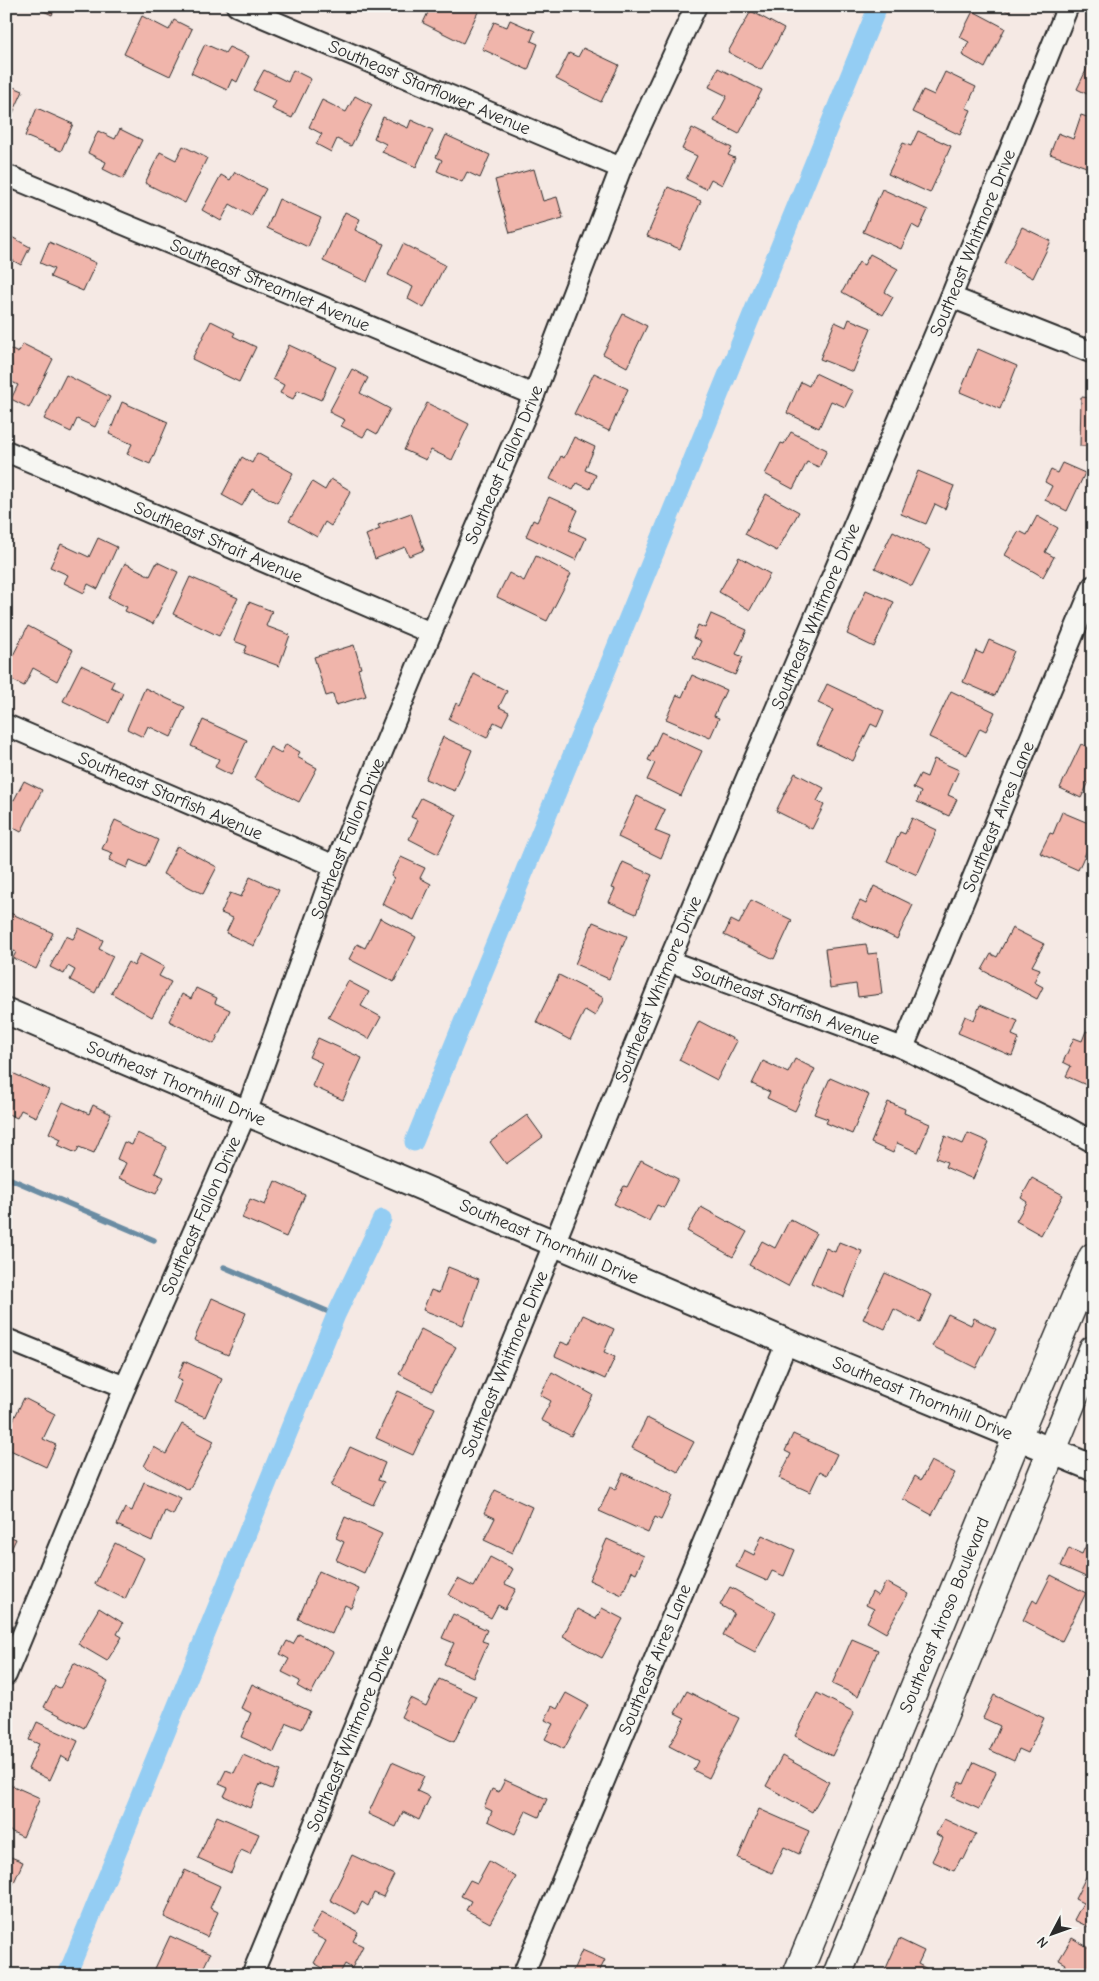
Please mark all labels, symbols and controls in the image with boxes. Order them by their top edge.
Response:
street label: Southeast Starflower Avenue [325,35,534,139]
street label: Southeast Whitmore Drive [925,146,1020,340]
street label: Southeast Streamlet Avenue [167,234,373,336]
street label: Southeast Fallon Drive [460,382,547,548]
street label: Southeast Strait Avenue [131,496,306,587]
street label: Southeast Whitmore Drive [767,520,864,712]
street label: Southeast Aires Lane [958,738,1038,895]
street label: Southeast Starfish Avenue [75,747,266,844]
street label: Southeast Fallon Drive [306,755,389,922]
street label: Southeast Whitmore Drive [610,893,706,1086]
street label: Southeast Starfish Avenue [689,960,883,1049]
street label: Southeast Thornhill Drive [84,1036,269,1130]
street label: Southeast Fallon Drive [156,1133,245,1298]
street label: Southeast Thornhill Drive [456,1194,642,1288]
street label: Southeast Whitmore Drive [456,1268,552,1461]
street label: Southeast Thornhill Drive [830,1351,1016,1444]
street label: Southeast Airoso Boulevard [895,1514,994,1716]
street label: Southeast Aires Lane [614,1581,695,1738]
street label: Southeast Whitmore Drive [302,1642,398,1835]
north arrow [1026,1908,1076,1958]
text: N [1033,1933,1052,1951]

